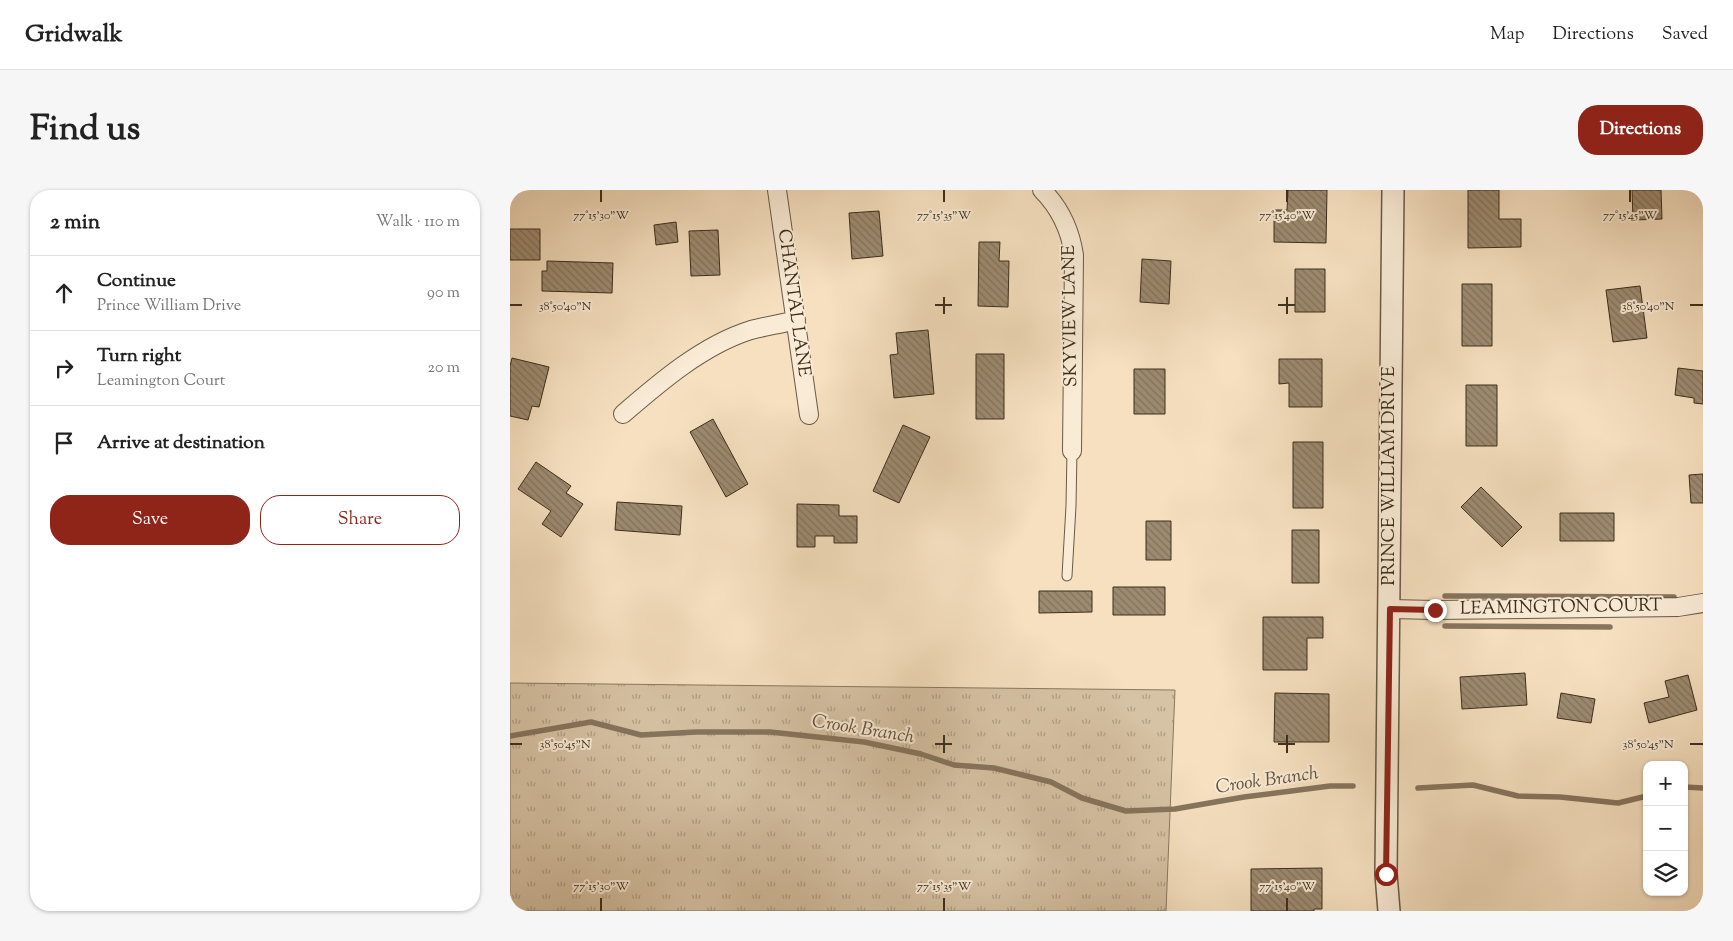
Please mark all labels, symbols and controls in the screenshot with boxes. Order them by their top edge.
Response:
text: Gridwalk [25,18,123,52]
text: Map [1490,22,1525,48]
text: Directions [1553,22,1634,48]
text: Saved [1662,22,1708,48]
text: Find us [30,105,140,156]
button: Directions [1578,105,1703,155]
text: 77°15'30"W [573,207,630,225]
text: 77°15'35"W [917,207,972,225]
text: 77°15'40"W [1259,207,1316,225]
text: 77°15'45"W [1603,207,1658,225]
text: 2 min [50,208,100,238]
text: Walk · 110 m [376,211,460,234]
street label: CHANTAL LANE [770,228,816,379]
street label: SKYVIEW LANE [1057,245,1085,387]
text: Continue [97,268,176,295]
icon: ahead [50,279,78,307]
text: 90 m [427,282,460,305]
text: Prince William Drive [97,295,241,318]
text: 38°50'40"N [539,298,592,316]
text: 38°50'40"N [1622,298,1675,316]
text: Turn right [97,343,181,370]
icon: right [50,354,78,382]
text: 20 m [427,357,460,380]
street label: PRINCE WILLIAM DRIVE [1377,366,1403,586]
text: Leamington Court [97,370,225,393]
icon: arrive [50,429,78,457]
text: Arrive at destination [97,430,265,457]
button: Save [50,495,250,545]
button: Share [260,495,460,545]
street label: LEAMINGTON COURT [1460,593,1663,623]
route end [1424,599,1447,622]
water label: Crook Branch [810,709,917,752]
text: 38°50'45"N [540,736,591,754]
text: 38°50'45"N [1623,736,1674,754]
water label: Crook Branch [1214,760,1321,802]
map controls [1643,761,1688,896]
button: + [1643,761,1688,806]
button: − [1643,806,1688,851]
button: layers [1643,851,1688,896]
route start [1375,863,1398,886]
text: 77°15'30"W [573,878,630,896]
text: 77°15'35"W [917,878,972,896]
text: 77°15'40"W [1259,878,1316,896]

